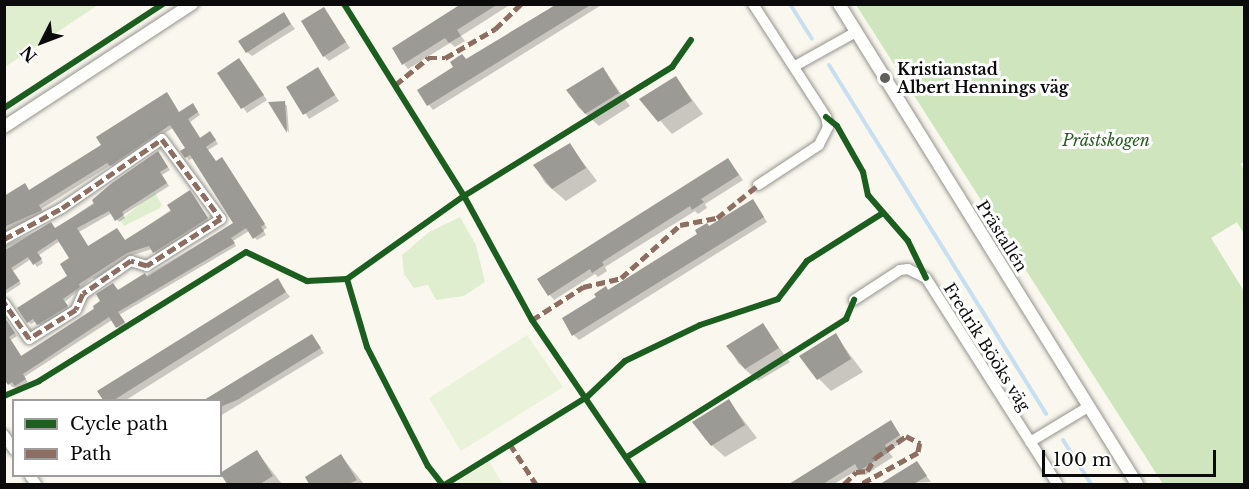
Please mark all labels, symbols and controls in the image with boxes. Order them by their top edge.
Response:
north arrow [12,12,72,72]
text: N [16,42,41,66]
place label: Kristianstad Albert Hennings väg [897,59,1069,97]
marker: Kristianstad Albert Hennings väg [878,71,892,85]
park label: Prästskogen [1062,130,1150,150]
street label: Prästallén [973,197,1031,275]
street label: Fredrik Bööks väg [940,279,1034,415]
legend [12,399,222,477]
text: Cycle path [70,413,168,435]
scale bar [1045,438,1219,476]
text: Path [70,443,111,465]
text: 100 m [1053,449,1111,471]

